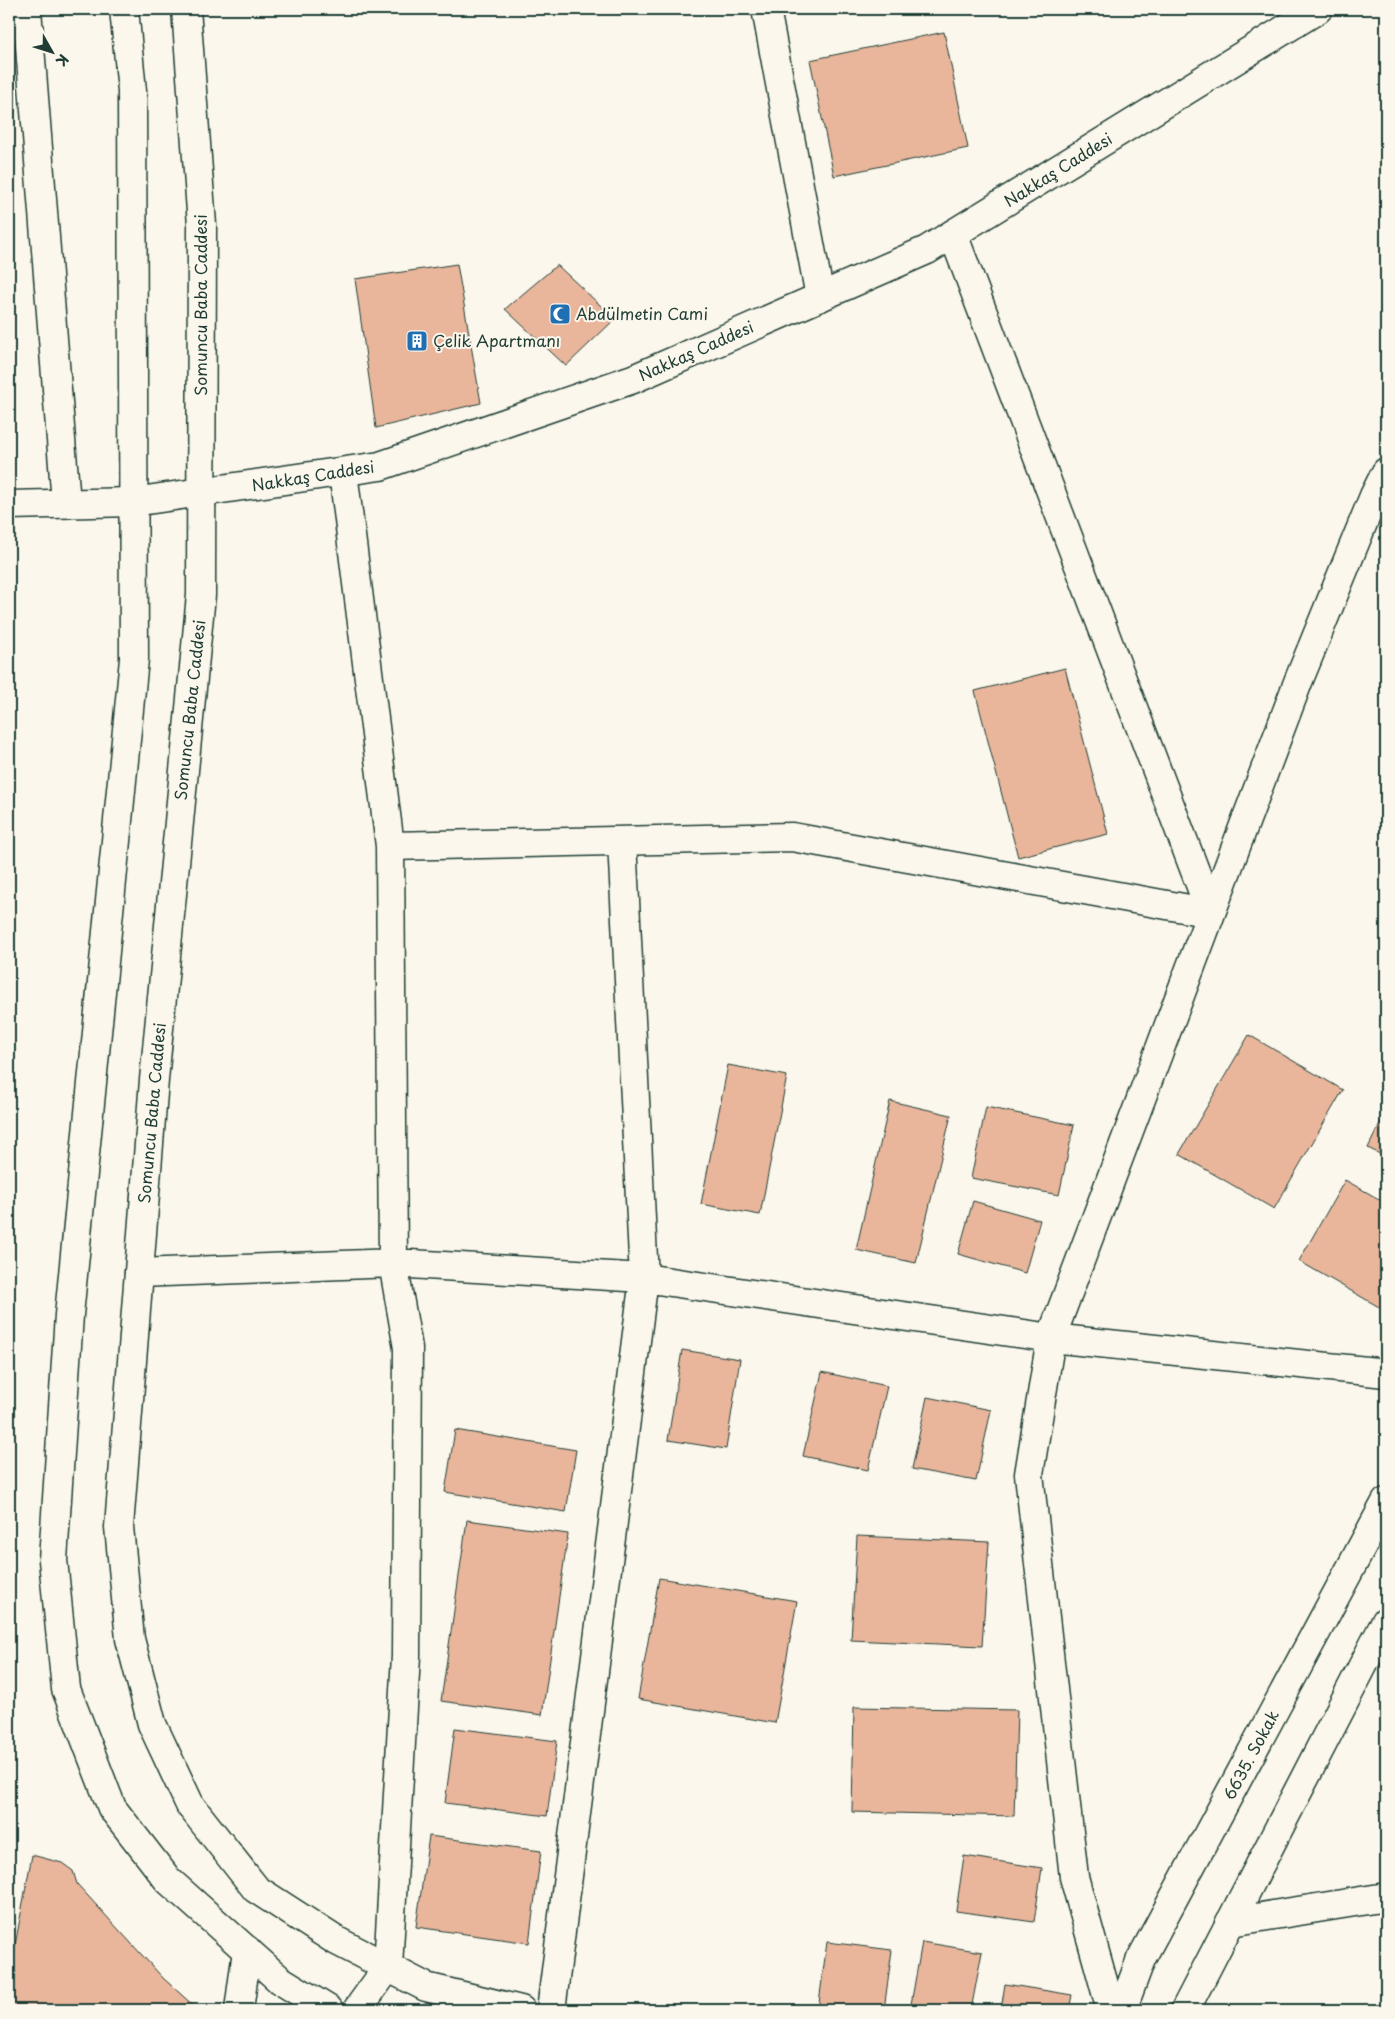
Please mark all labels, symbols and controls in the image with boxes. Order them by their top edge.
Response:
north arrow [28,28,78,78]
text: K [51,50,74,71]
street label: Nakkaş Caddesi [999,126,1116,212]
street label: Somuncu Baba Caddesi [188,214,212,396]
place label: Abdülmetin Cami [576,301,708,325]
mosque icon: Abdülmetin Cami [548,302,572,326]
street label: Nakkaş Caddesi [634,314,757,386]
place label: Çelik Apartmanı [433,328,560,352]
building icon: Çelik Apartmanı [405,329,429,353]
street label: Nakkaş Caddesi [250,453,376,497]
street label: Somuncu Baba Caddesi [168,618,210,801]
street label: Somuncu Baba Caddesi [131,1022,171,1204]
street label: 6635. Sokak [1216,1705,1284,1804]

